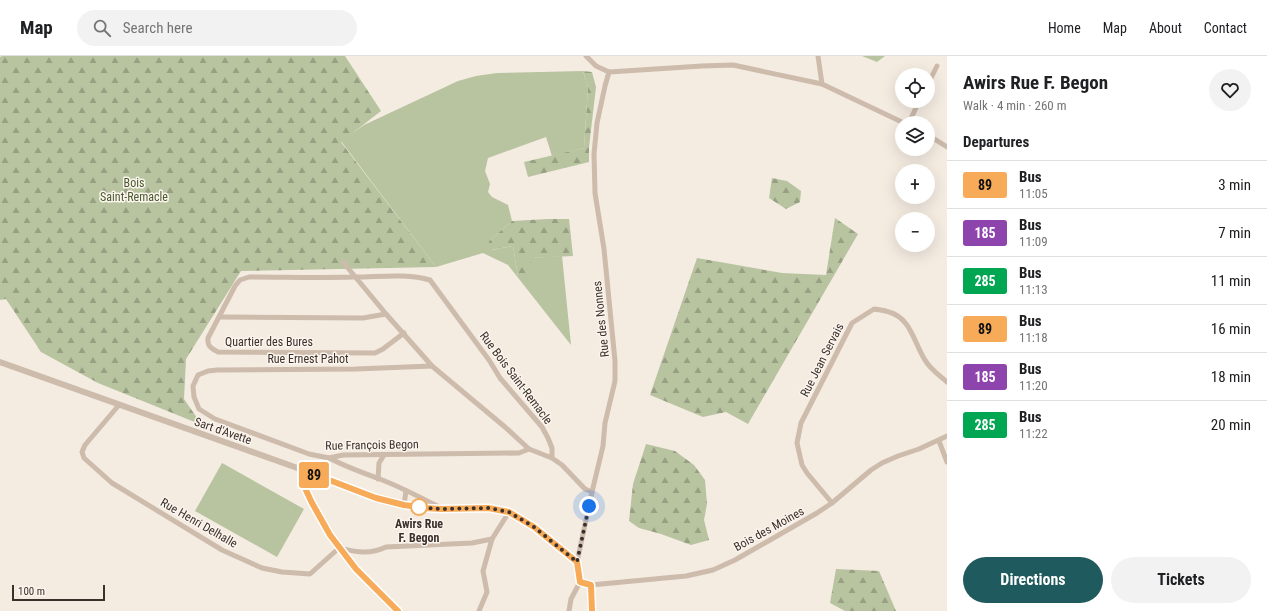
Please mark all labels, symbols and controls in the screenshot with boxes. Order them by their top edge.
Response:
search box [77,10,357,46]
text: Map [20,16,53,39]
icon: search [91,17,113,39]
text: Search here [123,19,193,37]
text: Home [1048,20,1081,36]
text: Map [1103,20,1127,36]
text: About [1149,20,1182,36]
text: Contact [1204,20,1247,36]
map controls [895,68,935,252]
button: locate [895,68,935,108]
button: heart [1209,69,1251,111]
text: Awirs Rue F. Begon [963,71,1108,94]
text: Walk · 4 min · 260 m [963,98,1067,113]
button: layers [895,116,935,156]
text: Departures [963,133,1029,151]
button: + [895,164,935,204]
text: Bus [1019,168,1042,186]
park label: Bois Saint-Remacle [100,176,168,204]
text: 3 min [1218,176,1251,194]
text: 89 [978,177,992,193]
text: 11:05 [1019,186,1048,201]
button: − [895,212,935,252]
text: Bus [1019,216,1042,234]
text: 7 min [1218,224,1251,242]
text: 185 [974,225,996,241]
text: 11:09 [1019,234,1048,249]
text: Bus [1019,264,1042,282]
text: 11 min [1211,272,1251,290]
text: 285 [974,273,996,289]
street label: Rue des Nonnes [590,280,612,358]
text: 11:13 [1019,282,1048,297]
text: Bus [1019,312,1042,330]
text: 16 min [1211,320,1251,338]
street label: Rue Jean Servais [797,321,847,399]
text: 89 [978,321,992,337]
street label: Rue Bois Saint-Remacle [477,329,555,427]
text: 11:18 [1019,330,1048,345]
street label: Quartier des Bures [225,335,313,349]
street label: Rue Ernest Pahot [267,352,349,366]
text: Bus [1019,360,1042,378]
text: 18 min [1211,368,1251,386]
text: 185 [974,369,996,385]
text: 11:20 [1019,378,1048,393]
text: Bus [1019,408,1042,426]
street label: Sart d'Avette [193,415,254,447]
text: 20 min [1211,416,1251,434]
text: 285 [974,417,996,433]
text: 11:22 [1019,426,1048,441]
street label: Rue François Begon [325,437,419,453]
line badge: 89 [296,462,332,488]
text: 89 [307,467,321,483]
street label: Rue Henri Delhalle [158,495,240,551]
your location [579,496,599,516]
marker: Awirs Rue F. Begon [410,498,428,516]
street label: Bois des Moines [731,504,807,554]
place label: Awirs Rue F. Begon [395,517,443,545]
button: Directions [963,557,1103,603]
button: Tickets [1111,557,1251,603]
scale bar [12,583,105,602]
text: 100 m [18,585,45,598]

